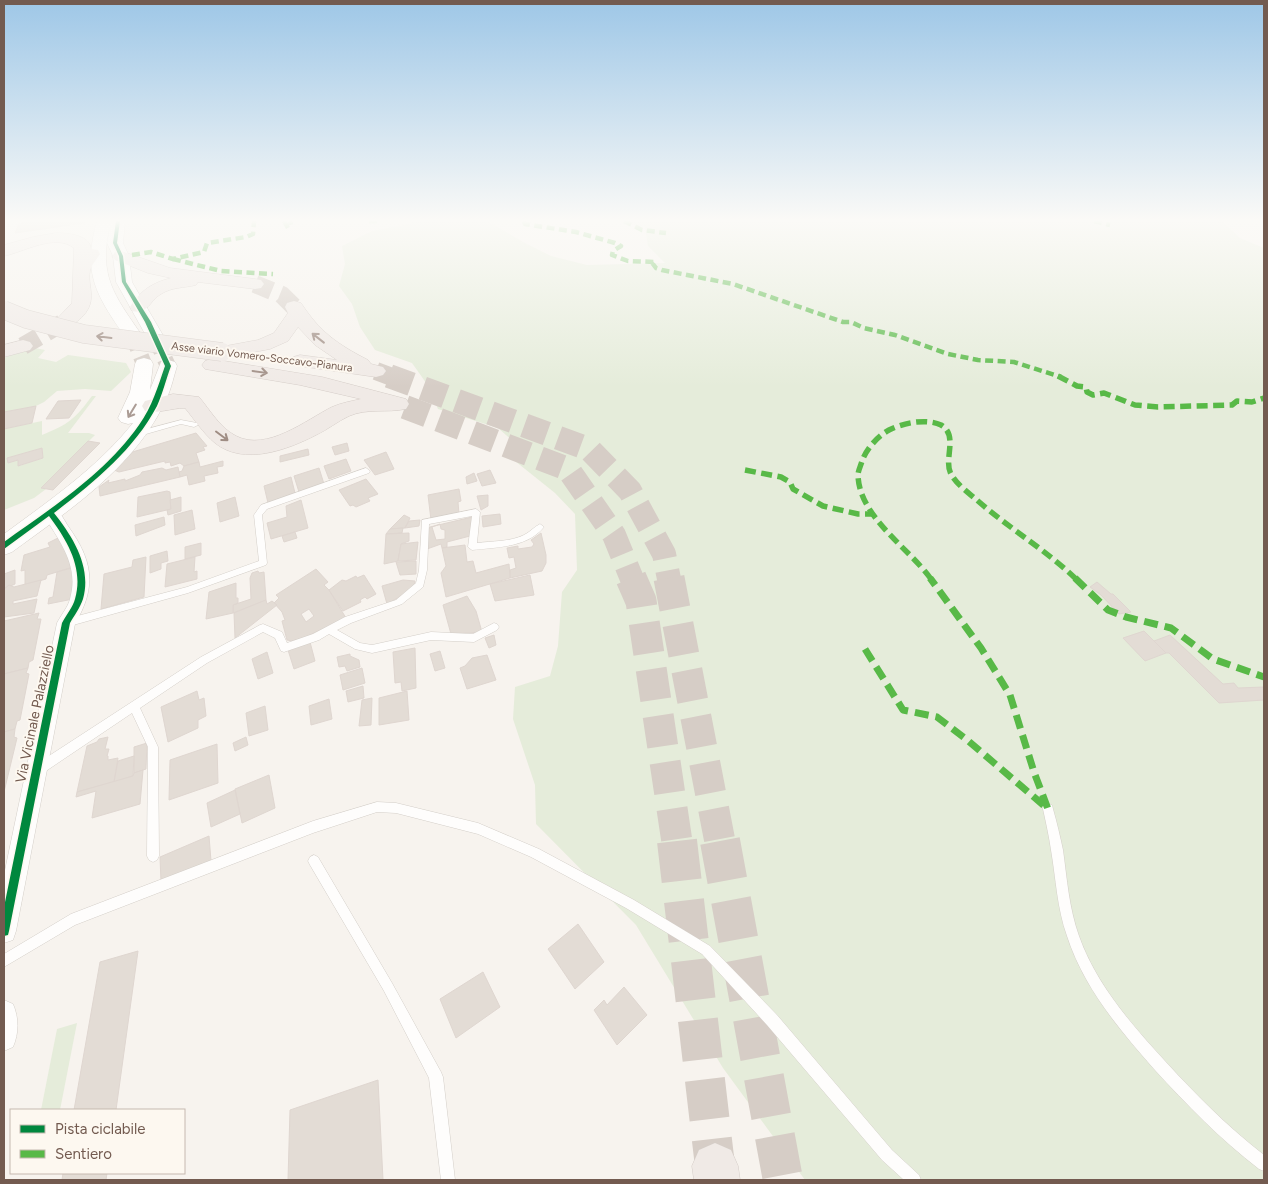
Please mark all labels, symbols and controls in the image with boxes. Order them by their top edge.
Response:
one-way arrow [97,332,113,342]
one-way arrow [312,333,325,344]
street label: Asse viario Vomero-Soccavo-Pianura [171,339,353,375]
one-way arrow [252,367,268,377]
one-way arrow [127,403,137,417]
one-way arrow [215,430,228,441]
street label: Via Vicinale Palazziello [12,643,58,785]
legend [10,1109,185,1174]
text: Pista ciclabile [55,1120,146,1138]
text: Sentiero [55,1145,112,1163]

